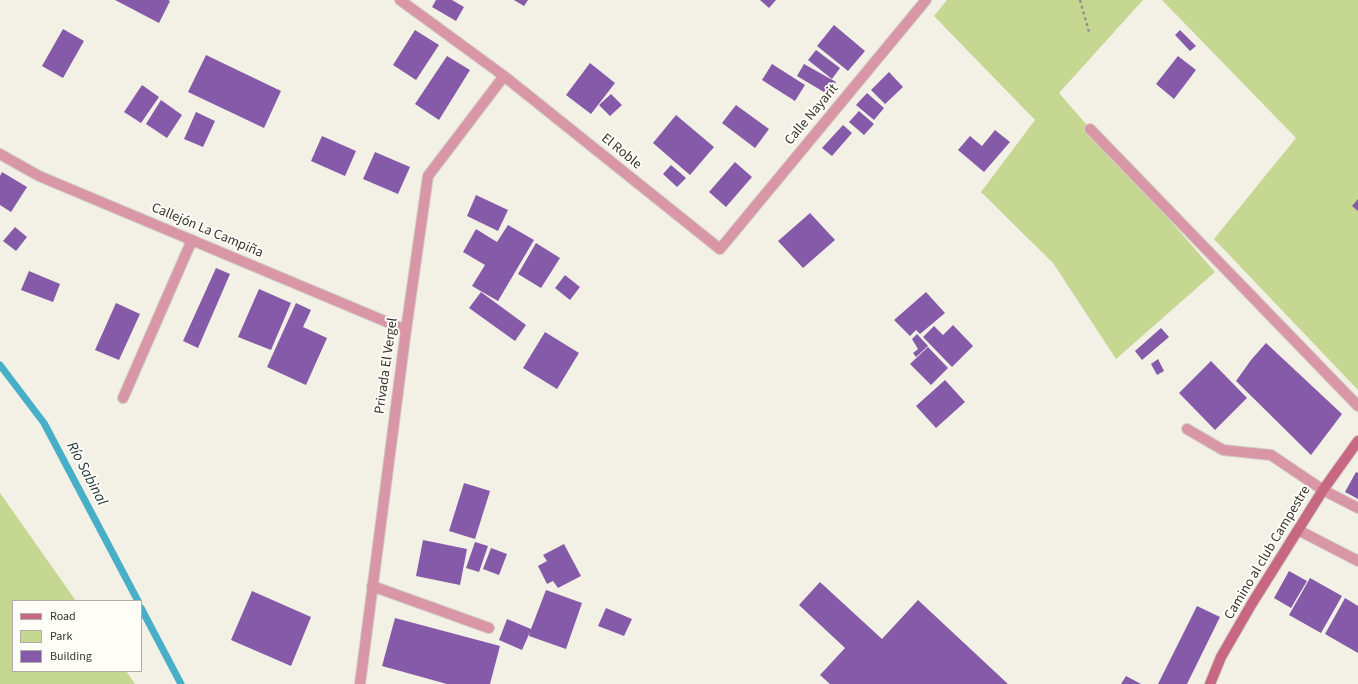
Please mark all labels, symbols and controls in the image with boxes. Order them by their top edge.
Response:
street label: Calle Nayarit [782,81,842,149]
street label: El Roble [597,131,645,173]
street label: Callejón La Campiña [149,200,265,262]
street label: Privada El Vergel [372,317,402,415]
water label: Río Sabinal [62,439,110,509]
street label: Camino al club Campestre [1221,483,1315,623]
legend [12,600,142,672]
text: Road [50,608,76,625]
text: Park [50,628,72,645]
text: Building [50,648,92,665]

